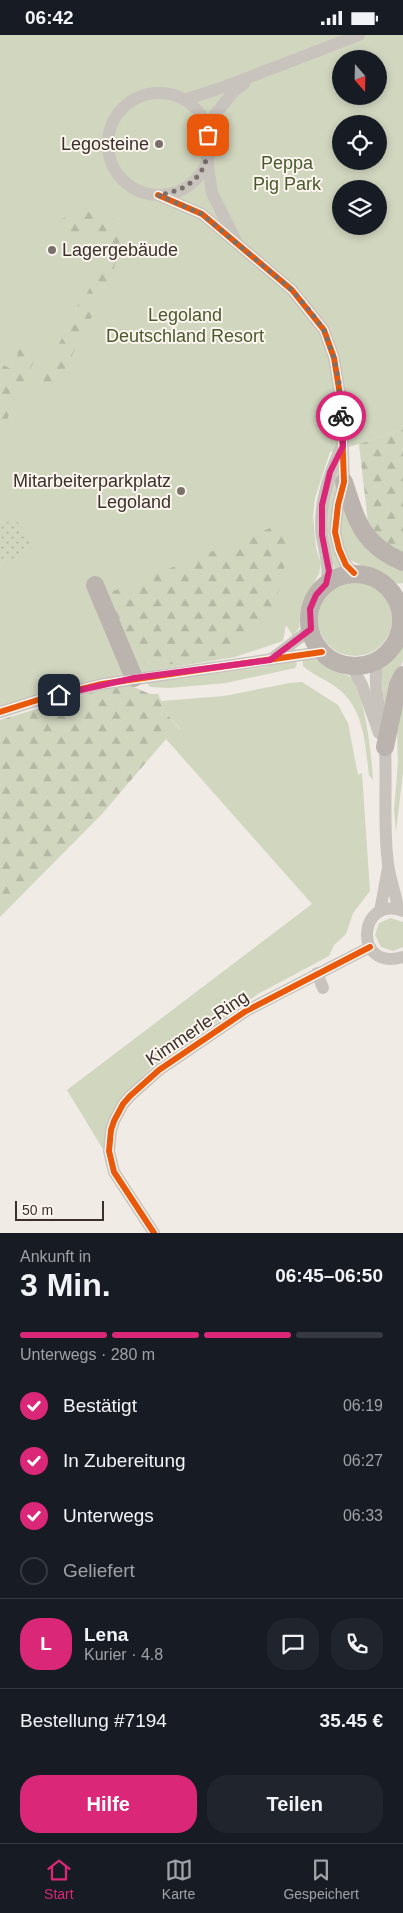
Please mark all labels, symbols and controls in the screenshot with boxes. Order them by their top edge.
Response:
text: 06:42 [25,7,74,28]
north arrow [332,50,388,105]
map controls [332,50,387,235]
pin [187,114,229,156]
button: locate [332,115,387,170]
icon: bag [194,121,222,149]
place label: Legosteine [61,134,149,154]
marker: Legosteine [153,138,165,150]
park label: Peppa Pig Park [253,153,322,194]
button: layers [332,180,387,235]
place label: Lagergebäude [62,240,178,260]
marker: Lagergebäude [46,244,58,256]
park label: Legoland Deutschland Resort [106,305,264,346]
courier [316,391,366,441]
icon: bike [327,402,355,430]
place label: Mitarbeiterparkplatz Legoland [13,471,171,512]
marker: Mitarbeiterparkplatz Legoland [175,485,187,497]
pin [38,674,80,716]
icon: home [45,681,73,709]
street label: Kimmerle-Ring [142,986,252,1070]
scale bar [15,1198,104,1221]
text: 50 m [22,1202,53,1218]
text: Ankunft in [20,1248,91,1265]
text: 06:45–06:50 [275,1265,383,1286]
text: 3 Min. [20,1267,111,1303]
text: Unterwegs · 280 m [20,1346,155,1363]
icon: check [20,1392,48,1420]
text: Bestätigt [63,1395,137,1416]
text: 06:19 [343,1397,383,1414]
icon: check [20,1447,48,1475]
text: In Zubereitung [63,1450,186,1471]
text: 06:27 [343,1452,383,1469]
icon: check [20,1502,48,1530]
text: Unterwegs [63,1505,154,1526]
text: 06:33 [343,1507,383,1524]
text: Geliefert [63,1560,135,1581]
button: chat [267,1618,319,1670]
button: phone [331,1618,383,1670]
text: Lena [84,1624,128,1645]
text: L [40,1633,52,1654]
text: Kurier · 4.8 [84,1646,163,1663]
text: Bestellung #7194 [20,1710,167,1731]
text: 35.45 € [320,1710,383,1731]
button: Hilfe [20,1775,197,1833]
button: Teilen [207,1775,383,1833]
tab: Start [44,1856,74,1902]
tab: Karte [162,1856,195,1902]
tab: Gespeichert [283,1856,359,1902]

